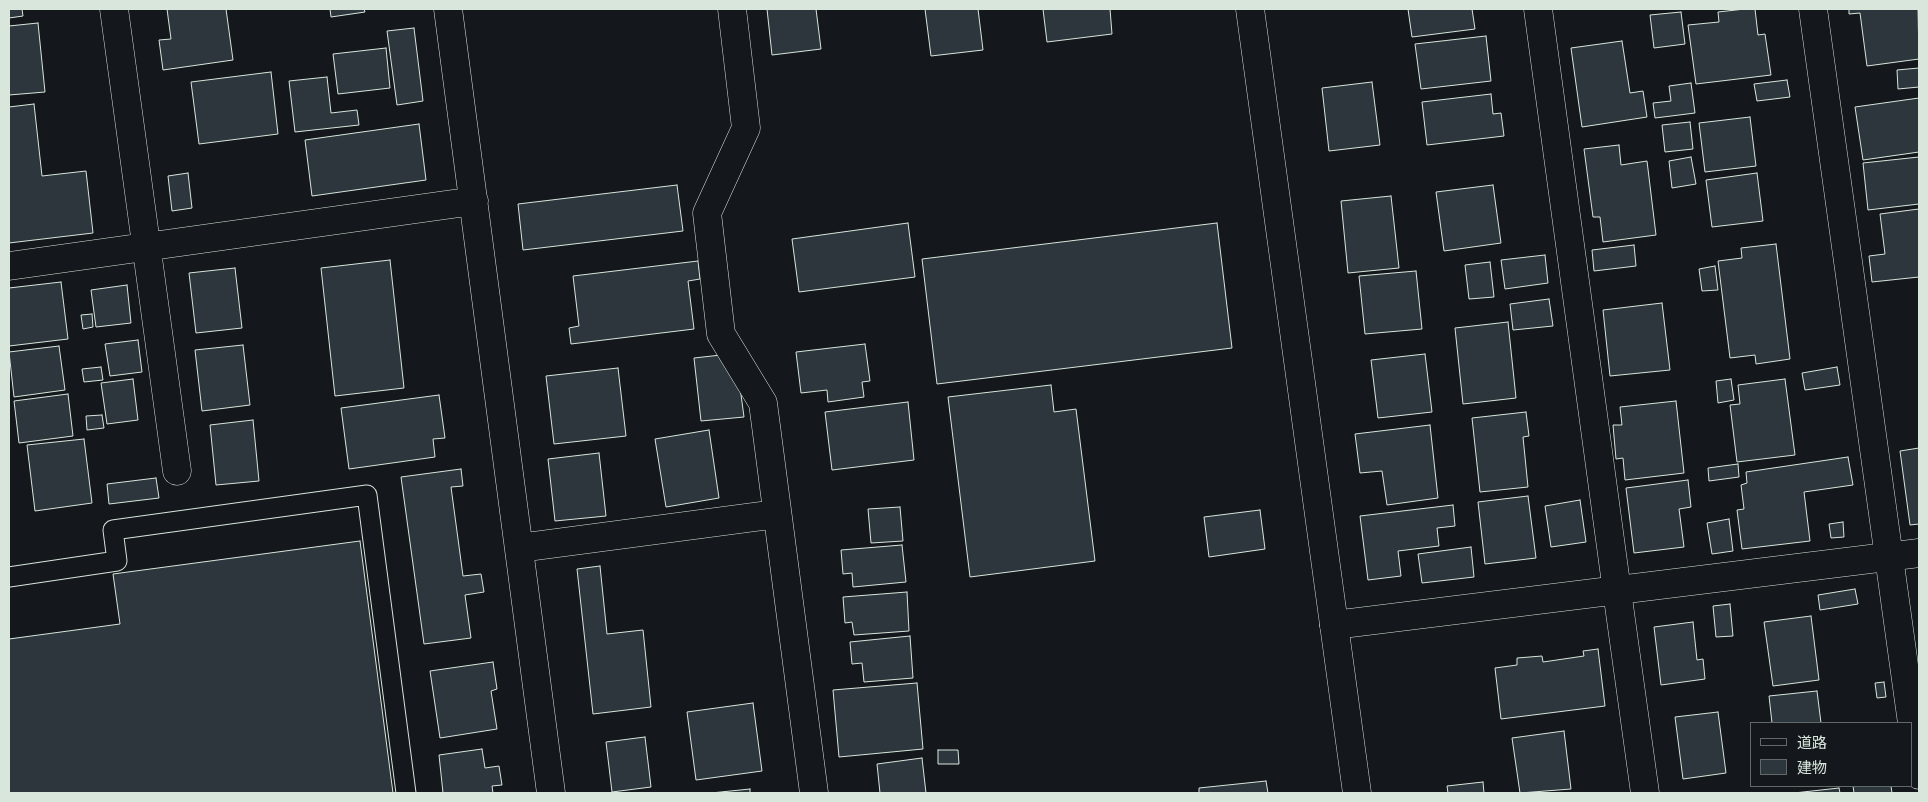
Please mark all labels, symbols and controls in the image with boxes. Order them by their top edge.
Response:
legend [1750,722,1913,787]
text: 道路 [1797,734,1827,751]
text: 建物 [1797,759,1827,776]

